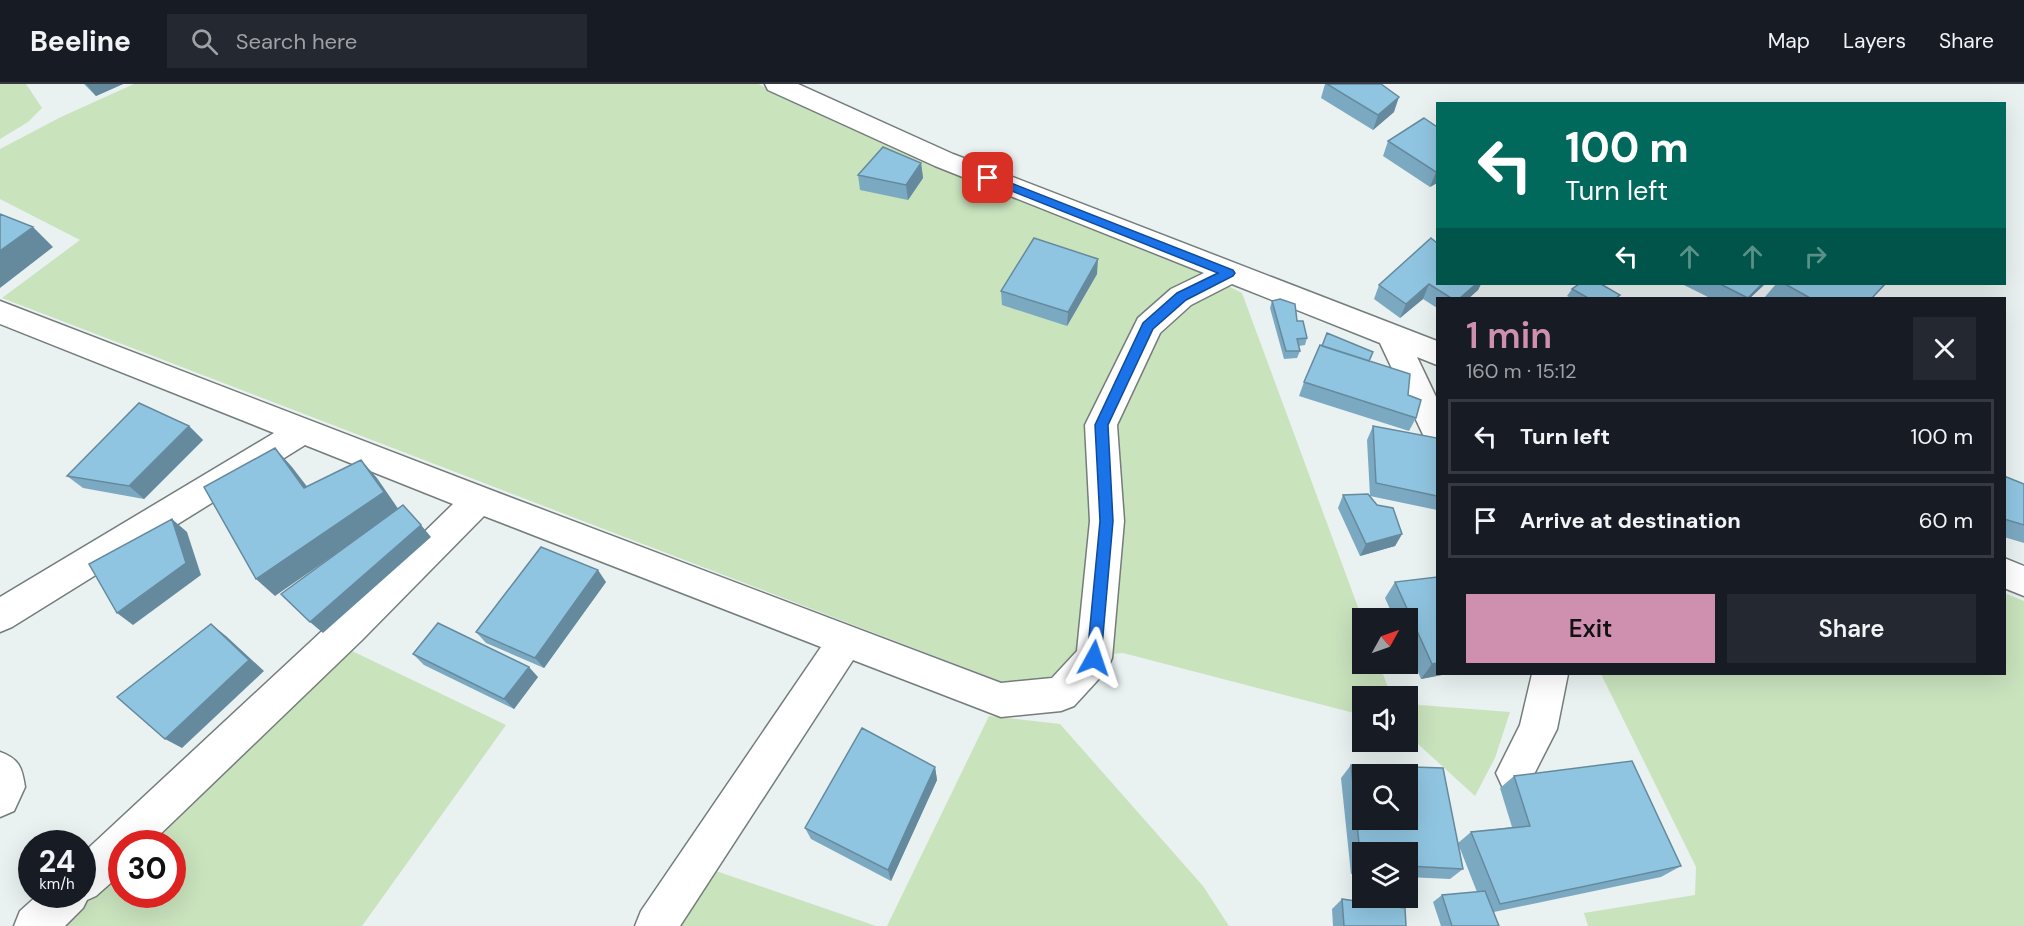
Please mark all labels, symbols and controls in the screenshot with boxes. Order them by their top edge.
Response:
search box [167,14,587,68]
text: Beeline [30,23,131,60]
icon: search [188,25,221,58]
text: Search here [236,27,357,56]
text: Map [1768,27,1810,55]
text: Layers [1843,27,1906,55]
text: Share [1939,27,1994,55]
text: 100 m [1565,120,1689,175]
icon: left [1466,126,1544,204]
pin [962,152,1013,203]
icon: arrive [971,161,1004,194]
text: Turn left [1565,173,1668,208]
icon: left [1610,240,1643,273]
icon: ahead [1673,240,1706,273]
icon: ahead [1736,240,1769,273]
icon: right [1799,240,1832,273]
text: 1 min [1466,312,1552,359]
button: close [1913,317,1976,380]
text: 160 m · 15:12 [1466,358,1576,384]
icon: left [1469,420,1502,453]
text: Turn left [1520,422,1610,451]
text: 100 m [1911,422,1973,451]
icon: arrive [1469,504,1502,537]
text: Arrive at destination [1520,506,1741,535]
text: 60 m [1919,506,1973,535]
button: Exit [1466,594,1715,663]
button: Share [1727,594,1976,663]
north arrow [1352,608,1418,674]
map controls [1352,608,1418,908]
position arrow [1062,626,1126,690]
button: sound [1352,686,1418,752]
button: search [1352,764,1418,830]
speed limit sign: 30 [108,830,186,908]
text: 24 [39,842,75,881]
button: layers [1352,842,1418,908]
text: km/h [39,874,75,894]

